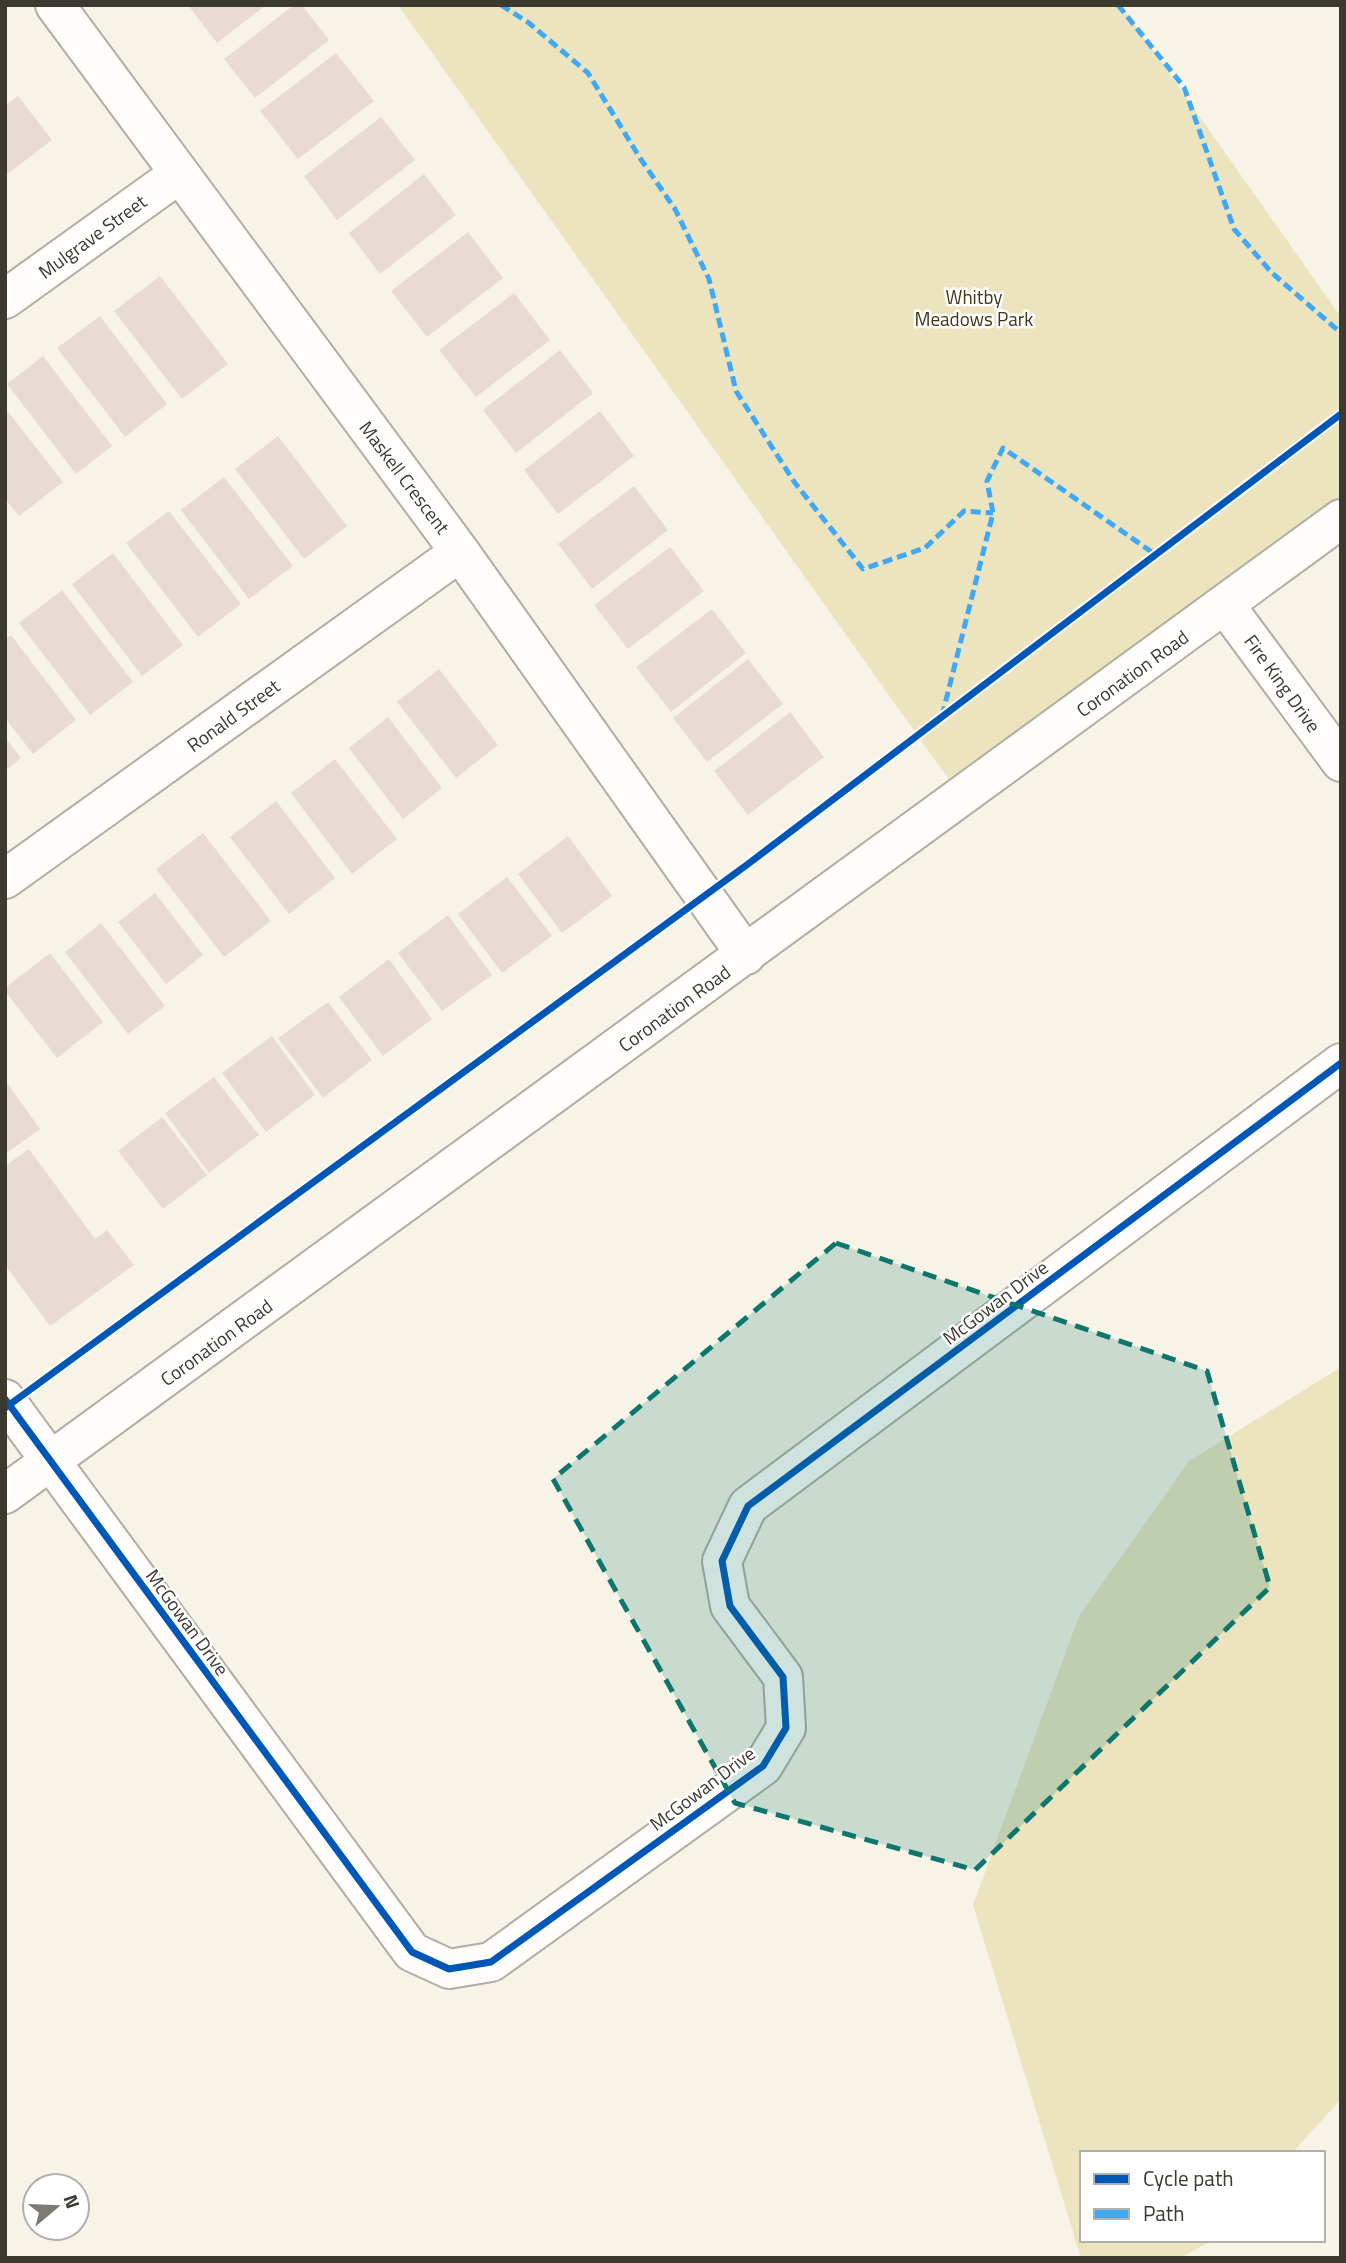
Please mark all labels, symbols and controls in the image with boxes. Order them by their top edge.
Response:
street label: Mulgrave Street [32,186,153,285]
park label: Whitby Meadows Park [915,282,1033,333]
street label: Maskell Crescent [353,414,458,540]
street label: Coronation Road [1070,622,1194,724]
street label: Fire King Drive [1237,628,1329,738]
street label: Ronald Street [180,671,286,759]
street label: Coronation Road [612,957,736,1059]
street label: McGowan Drive [936,1253,1054,1351]
street label: Coronation Road [154,1291,278,1393]
street label: McGowan Drive [139,1563,237,1681]
street label: McGowan Drive [643,1739,761,1837]
legend [1080,2151,1325,2242]
text: Cycle path [1143,2162,1234,2194]
north arrow [21,2172,91,2242]
text: N [57,2190,88,2212]
text: Path [1143,2197,1185,2229]

